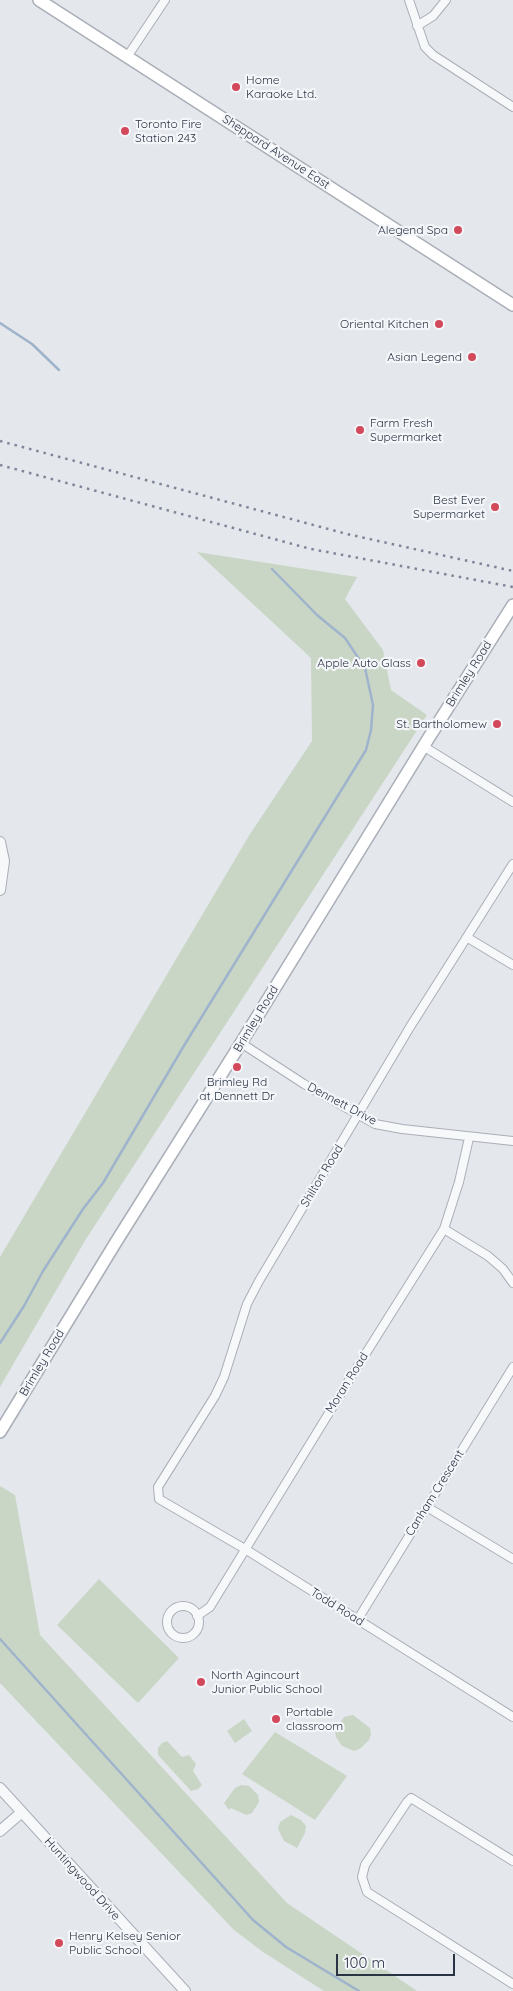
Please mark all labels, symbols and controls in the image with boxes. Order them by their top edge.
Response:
place label: Home Karaoke Ltd. [246,73,316,101]
marker: Home Karaoke Ltd. [230,81,242,93]
street label: Sheppard Avenue East [220,112,332,192]
place label: Toronto Fire Station 243 [135,117,202,145]
marker: Toronto Fire Station 243 [119,125,131,137]
place label: Alegend Spa [378,223,448,237]
marker: Alegend Spa [452,224,464,236]
place label: Oriental Kitchen [340,317,429,331]
marker: Oriental Kitchen [433,318,445,330]
place label: Asian Legend [387,350,462,364]
marker: Asian Legend [466,351,478,363]
place label: Farm Fresh Supermarket [370,416,442,444]
marker: Farm Fresh Supermarket [354,424,366,436]
place label: Best Ever Supermarket [413,493,485,521]
marker: Best Ever Supermarket [489,501,501,513]
street label: Brimley Road [443,638,495,710]
place label: Apple Auto Glass [317,656,411,670]
marker: Apple Auto Glass [415,657,427,669]
place label: St. Bartholomew [396,717,487,731]
marker: St. Bartholomew [491,718,503,730]
street label: Brimley Road [230,983,282,1055]
marker: Brimley Rd at Dennett Dr [231,1061,243,1073]
place label: Brimley Rd at Dennett Dr [199,1075,275,1103]
street label: Dennett Drive [305,1080,379,1128]
street label: Shilton Road [298,1142,346,1210]
street label: Brimley Road [16,1327,68,1399]
street label: Moran Road [323,1350,371,1416]
street label: Canham Crescent [403,1447,467,1539]
street label: Todd Road [307,1585,367,1629]
place label: North Agincourt Junior Public School [211,1668,322,1696]
marker: North Agincourt Junior Public School [195,1676,207,1688]
place label: Portable classroom [286,1705,343,1733]
marker: Portable classroom [270,1713,282,1725]
street label: Huntingwood Drive [41,1835,123,1923]
place label: Henry Kelsey Senior Public School [69,1929,181,1957]
marker: Henry Kelsey Senior Public School [53,1937,65,1949]
scale bar [338,1944,457,1976]
text: 100 m [344,1953,385,1972]

